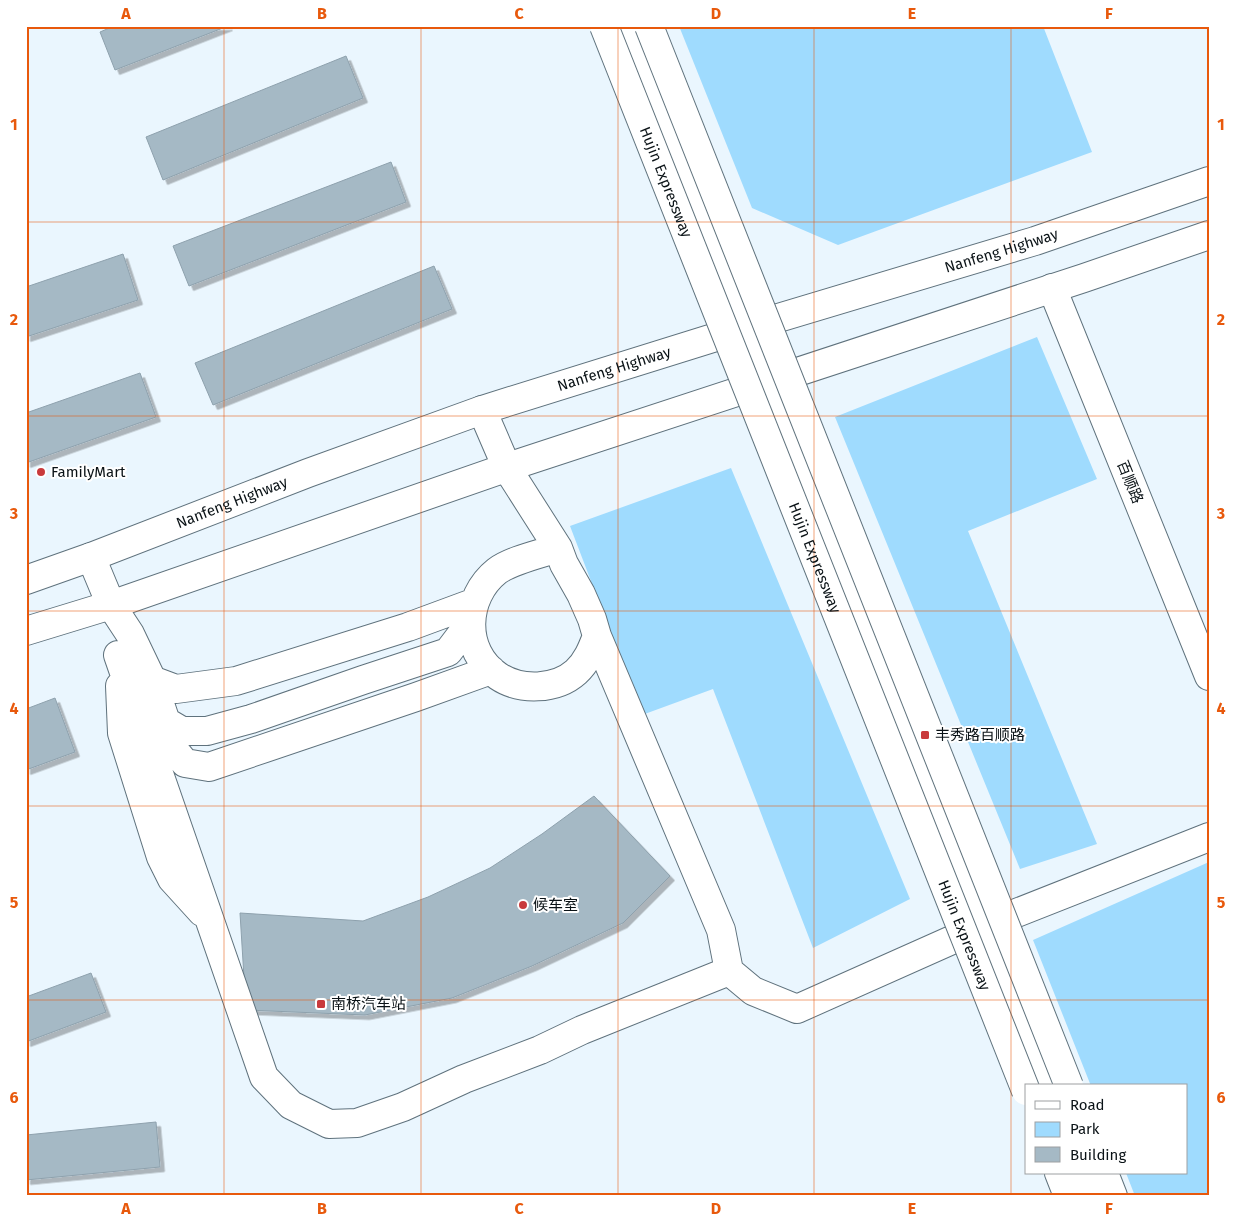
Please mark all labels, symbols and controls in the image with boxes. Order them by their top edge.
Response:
text: A [120,4,131,23]
text: B [317,4,327,23]
text: C [514,4,524,23]
text: D [711,4,721,23]
text: E [908,4,916,23]
text: F [1105,4,1113,23]
text: 1 [10,115,18,134]
text: 1 [1217,115,1225,134]
street label: Hujin Expressway [636,124,696,241]
street label: Nanfeng Highway [943,224,1061,277]
text: 2 [10,310,18,329]
text: 2 [1217,310,1225,329]
street label: Nanfeng Highway [555,343,674,395]
street label: 百顺路 [1113,458,1147,506]
place label: FamilyMart [51,463,126,481]
marker: FamilyMart [35,466,47,478]
street label: Nanfeng Highway [174,473,291,532]
street label: Hujin Expressway [785,500,845,616]
text: 3 [9,504,18,523]
text: 3 [1216,504,1225,523]
text: 4 [9,699,19,718]
text: 4 [1216,699,1226,718]
place label: 丰秀路百顺路 [935,726,1025,744]
marker: 丰秀路百顺路 [919,729,931,741]
street label: Hujin Expressway [934,877,995,994]
text: 5 [10,893,19,912]
text: 5 [1217,893,1226,912]
place label: 候车室 [533,896,578,914]
marker: 候车室 [517,899,529,911]
place label: 南桥汽车站 [331,995,406,1013]
marker: 南桥汽车站 [315,998,327,1010]
legend [1025,1084,1188,1174]
text: 6 [9,1088,19,1107]
text: 6 [1216,1088,1226,1107]
text: Road [1070,1096,1105,1114]
text: Park [1070,1120,1100,1138]
text: Building [1070,1146,1126,1164]
text: A [120,1199,131,1218]
text: B [317,1199,327,1218]
text: C [514,1199,524,1218]
text: D [711,1199,721,1218]
text: E [908,1199,916,1218]
text: F [1105,1199,1113,1218]

